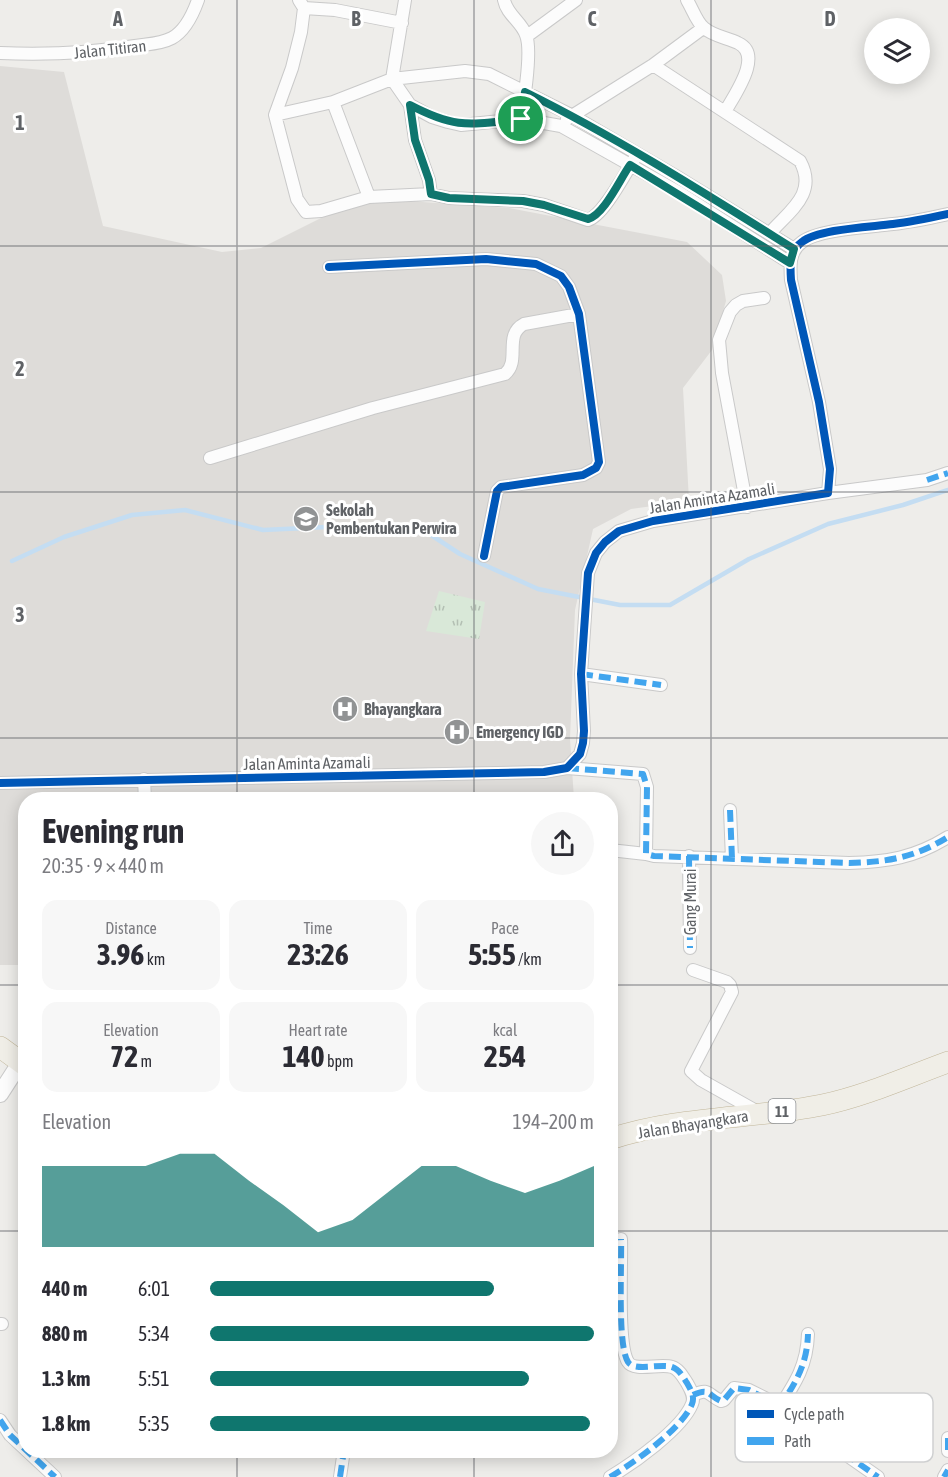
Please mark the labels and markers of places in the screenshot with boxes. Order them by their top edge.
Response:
pin [495,93,546,144]
place label: Sekolah Pembentukan Perwira [326,501,457,537]
school or university icon: Sekolah Pembentukan Perwira [291,504,321,534]
hospital icon: Bhayangkara [330,694,360,724]
place label: Bhayangkara [364,700,442,718]
hospital icon: Emergency IGD [442,717,472,747]
place label: Emergency IGD [476,723,564,741]

